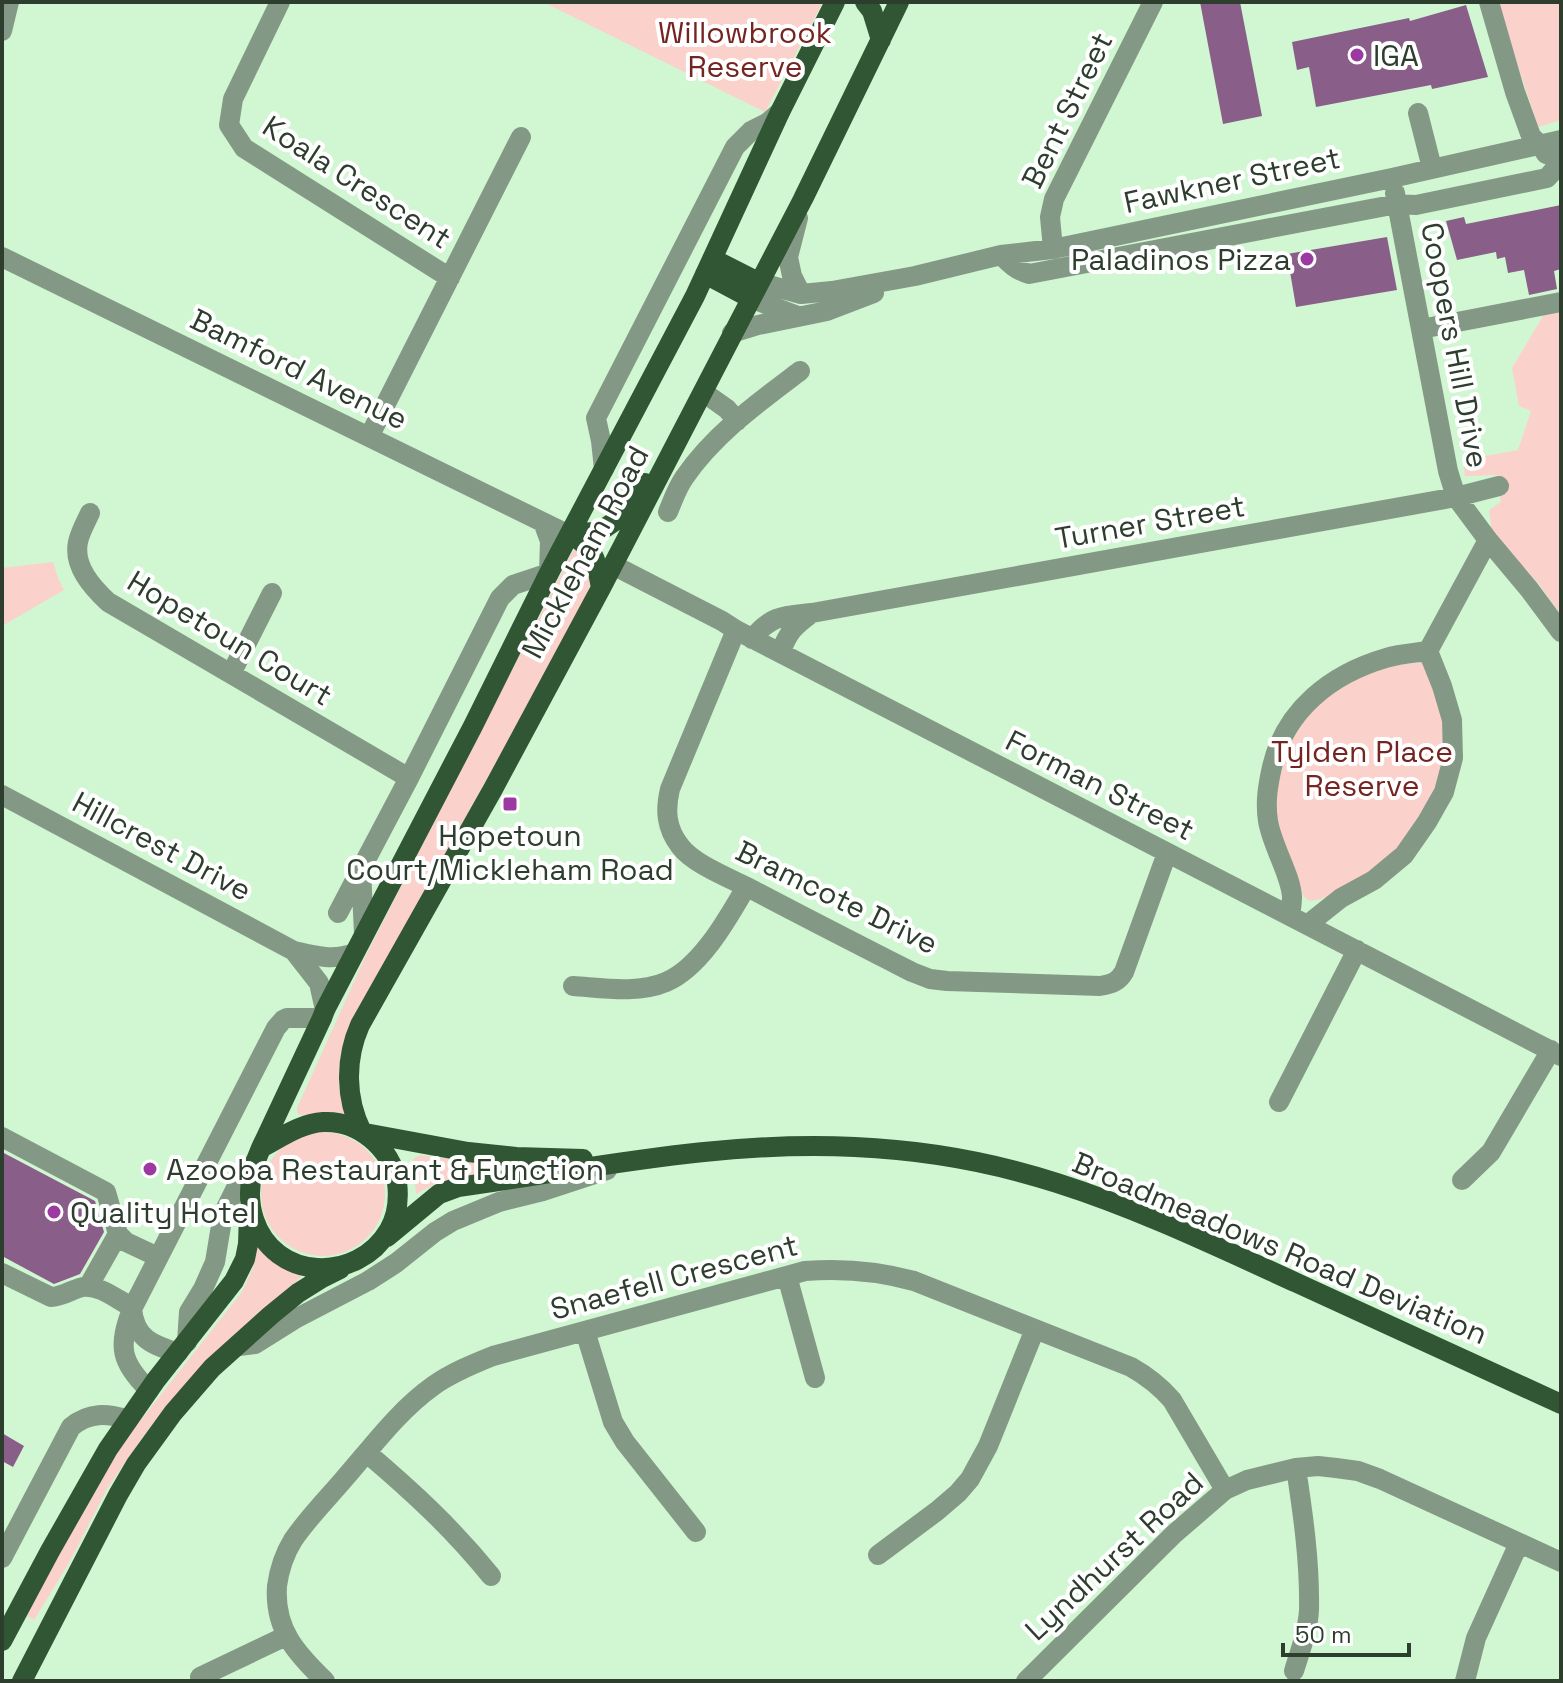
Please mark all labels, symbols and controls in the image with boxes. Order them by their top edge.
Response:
park label: Willowbrook Reserve [658,13,832,86]
street label: Bent Street [1012,26,1122,194]
place label: IGA [1373,36,1419,75]
marker: IGA [1348,46,1366,64]
street label: Koala Crescent [255,107,459,257]
street label: Fawkner Street [1120,138,1344,222]
street label: Coopers Hill Drive [1412,219,1498,471]
place label: Paladinos Pizza [1071,240,1291,279]
marker: Paladinos Pizza [1298,250,1316,268]
street label: Bamford Avenue [184,300,414,438]
street label: Mickleham Road [513,439,657,665]
street label: Turner Street [1052,486,1248,558]
street label: Hopetoun Court [120,561,340,715]
street label: Forman Street [999,721,1201,849]
park label: Tylden Place Reserve [1271,732,1453,805]
street label: Hillcrest Drive [66,783,258,909]
marker: Hopetoun Court/Mickleham Road [501,795,519,813]
place label: Hopetoun Court/Mickleham Road [346,816,674,889]
street label: Bramcote Drive [730,831,944,963]
street label: Broadmeadows Road Deviation [1067,1143,1493,1353]
place label: Azooba Restaurant & Function [166,1150,604,1189]
marker: Azooba Restaurant & Function [141,1160,159,1178]
place label: Quality Hotel [70,1193,256,1232]
marker: Quality Hotel [45,1203,63,1221]
street label: Snaefell Crescent [546,1225,802,1329]
street label: Lyndhurst Road [1016,1463,1212,1649]
scale bar [1283,1607,1409,1657]
text: 50 m [1295,1619,1352,1650]

